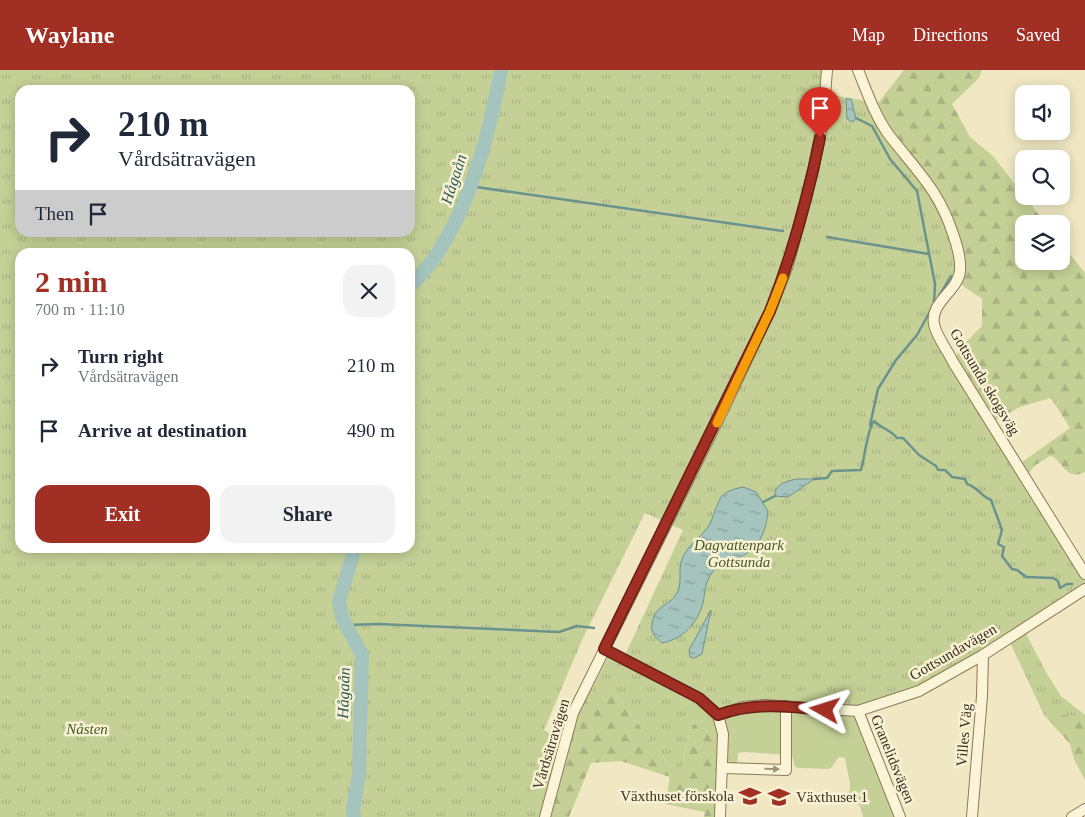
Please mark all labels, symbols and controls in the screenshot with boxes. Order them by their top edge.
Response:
text: Waylane [25,22,114,48]
text: Map [852,25,885,45]
text: Directions [913,25,988,45]
text: Saved [1016,25,1060,45]
map controls [1015,85,1070,270]
button: sound [1015,85,1070,140]
pin [799,87,841,138]
icon: arrive [806,94,834,122]
icon: right [35,105,100,170]
text: 210 m [118,105,208,144]
text: Vårdsätravägen [118,146,256,171]
button: search [1015,150,1070,205]
water label: Hågaån [437,152,470,208]
icon: arrive [84,200,112,228]
text: Then [35,203,74,224]
button: layers [1015,215,1070,270]
text: 2 min [35,265,108,298]
button: close [343,265,395,317]
text: 700 m · 11:10 [35,301,125,318]
street label: Gottsunda skogsväg [947,326,1023,439]
text: Turn right [78,346,163,367]
icon: right [35,352,63,380]
text: 210 m [347,355,395,376]
text: Vårdsätravägen [78,368,178,385]
icon: arrive [35,417,63,445]
text: Arrive at destination [78,420,247,441]
text: 490 m [347,420,395,441]
button: Exit [35,485,210,543]
button: Share [220,485,395,543]
park label: Dagvattenpark Gottsunda [693,537,784,570]
street label: Gottsundavägen [907,620,1000,683]
water label: Hågaån [334,667,354,720]
position arrow [798,683,850,735]
street label: Vårdsätravägen [530,696,573,791]
street label: Villes Väg [953,702,975,767]
street label: Granelidsvägen [868,712,918,806]
park label: Nåsten [65,721,108,737]
one-way arrow [764,766,780,774]
school or university icon: Växthuset förskola [737,783,763,809]
school or university icon: Växthuset 1 [766,784,792,810]
place label: Växthuset förskola [620,788,734,804]
place label: Växthuset 1 [796,789,868,805]

